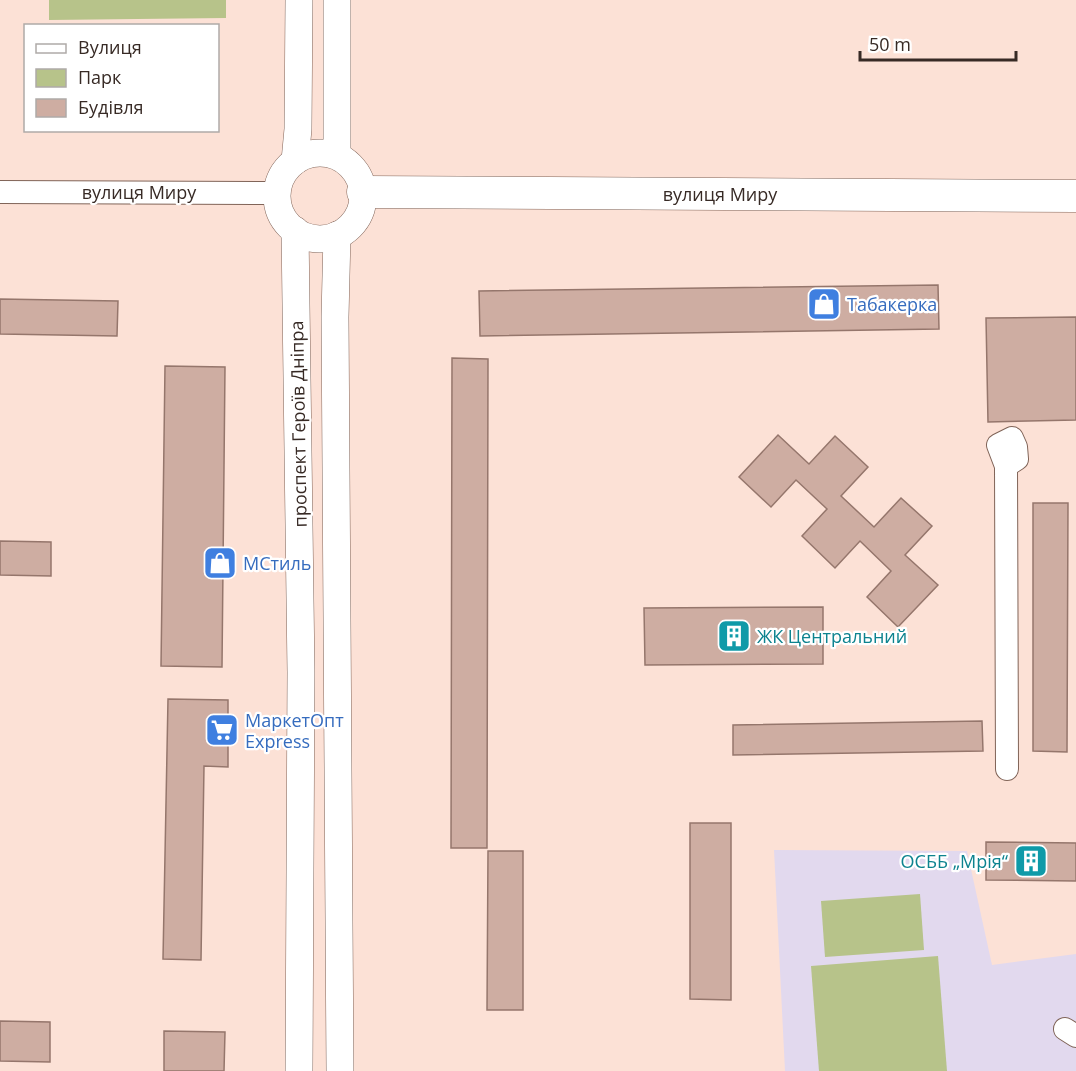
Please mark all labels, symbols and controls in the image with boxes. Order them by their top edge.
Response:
legend [24,24,219,132]
scale bar [860,24,1016,62]
text: 50 m [869,32,911,56]
text: Вулиця [78,35,142,59]
text: Парк [78,65,122,89]
text: Будівля [78,95,144,119]
street label: вулиця Миру [82,180,197,204]
street label: вулиця Миру [663,182,778,206]
shop icon: Табакерка [806,286,842,322]
place label: Табакерка [847,292,937,316]
street label: проспект Героїв Дніпра [284,320,312,528]
shop icon: МСтиль [202,545,238,581]
place label: МСтиль [243,551,311,575]
building icon: ЖК Центральний [716,618,752,654]
place label: ЖК Центральний [757,624,907,648]
place label: МаркетОпт Express [245,708,344,753]
supermarket icon: МаркетОпт Express [204,712,240,748]
building icon: ОСББ „Мрія“ [1013,843,1049,879]
place label: ОСББ „Мрія“ [901,849,1009,873]

